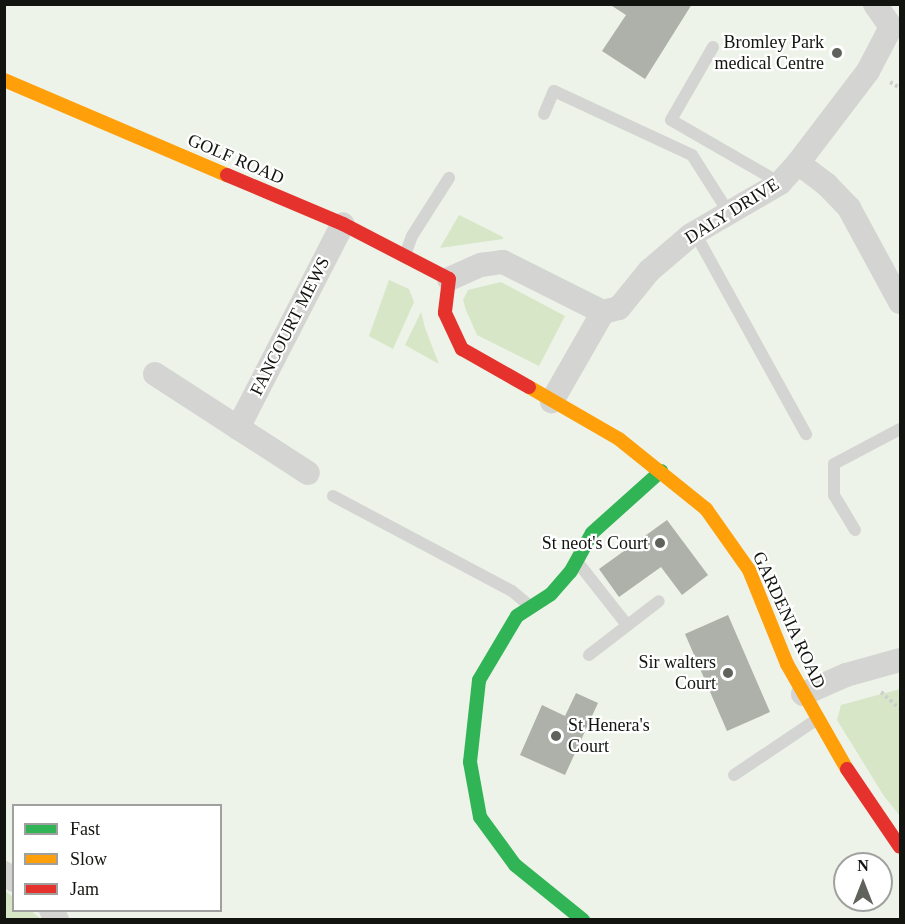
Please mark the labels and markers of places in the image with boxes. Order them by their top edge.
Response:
place label: Bromley Park medical Centre [715,32,824,74]
marker: Bromley Park medical Centre [828,44,846,62]
place label: St neot's Court [542,532,648,554]
marker: St neot's Court [653,536,667,550]
place label: Sir walters Court [639,652,716,694]
marker: Sir walters Court [721,666,735,680]
place label: St Henera's Court [568,715,650,758]
marker: St Henera's Court [549,729,563,743]

